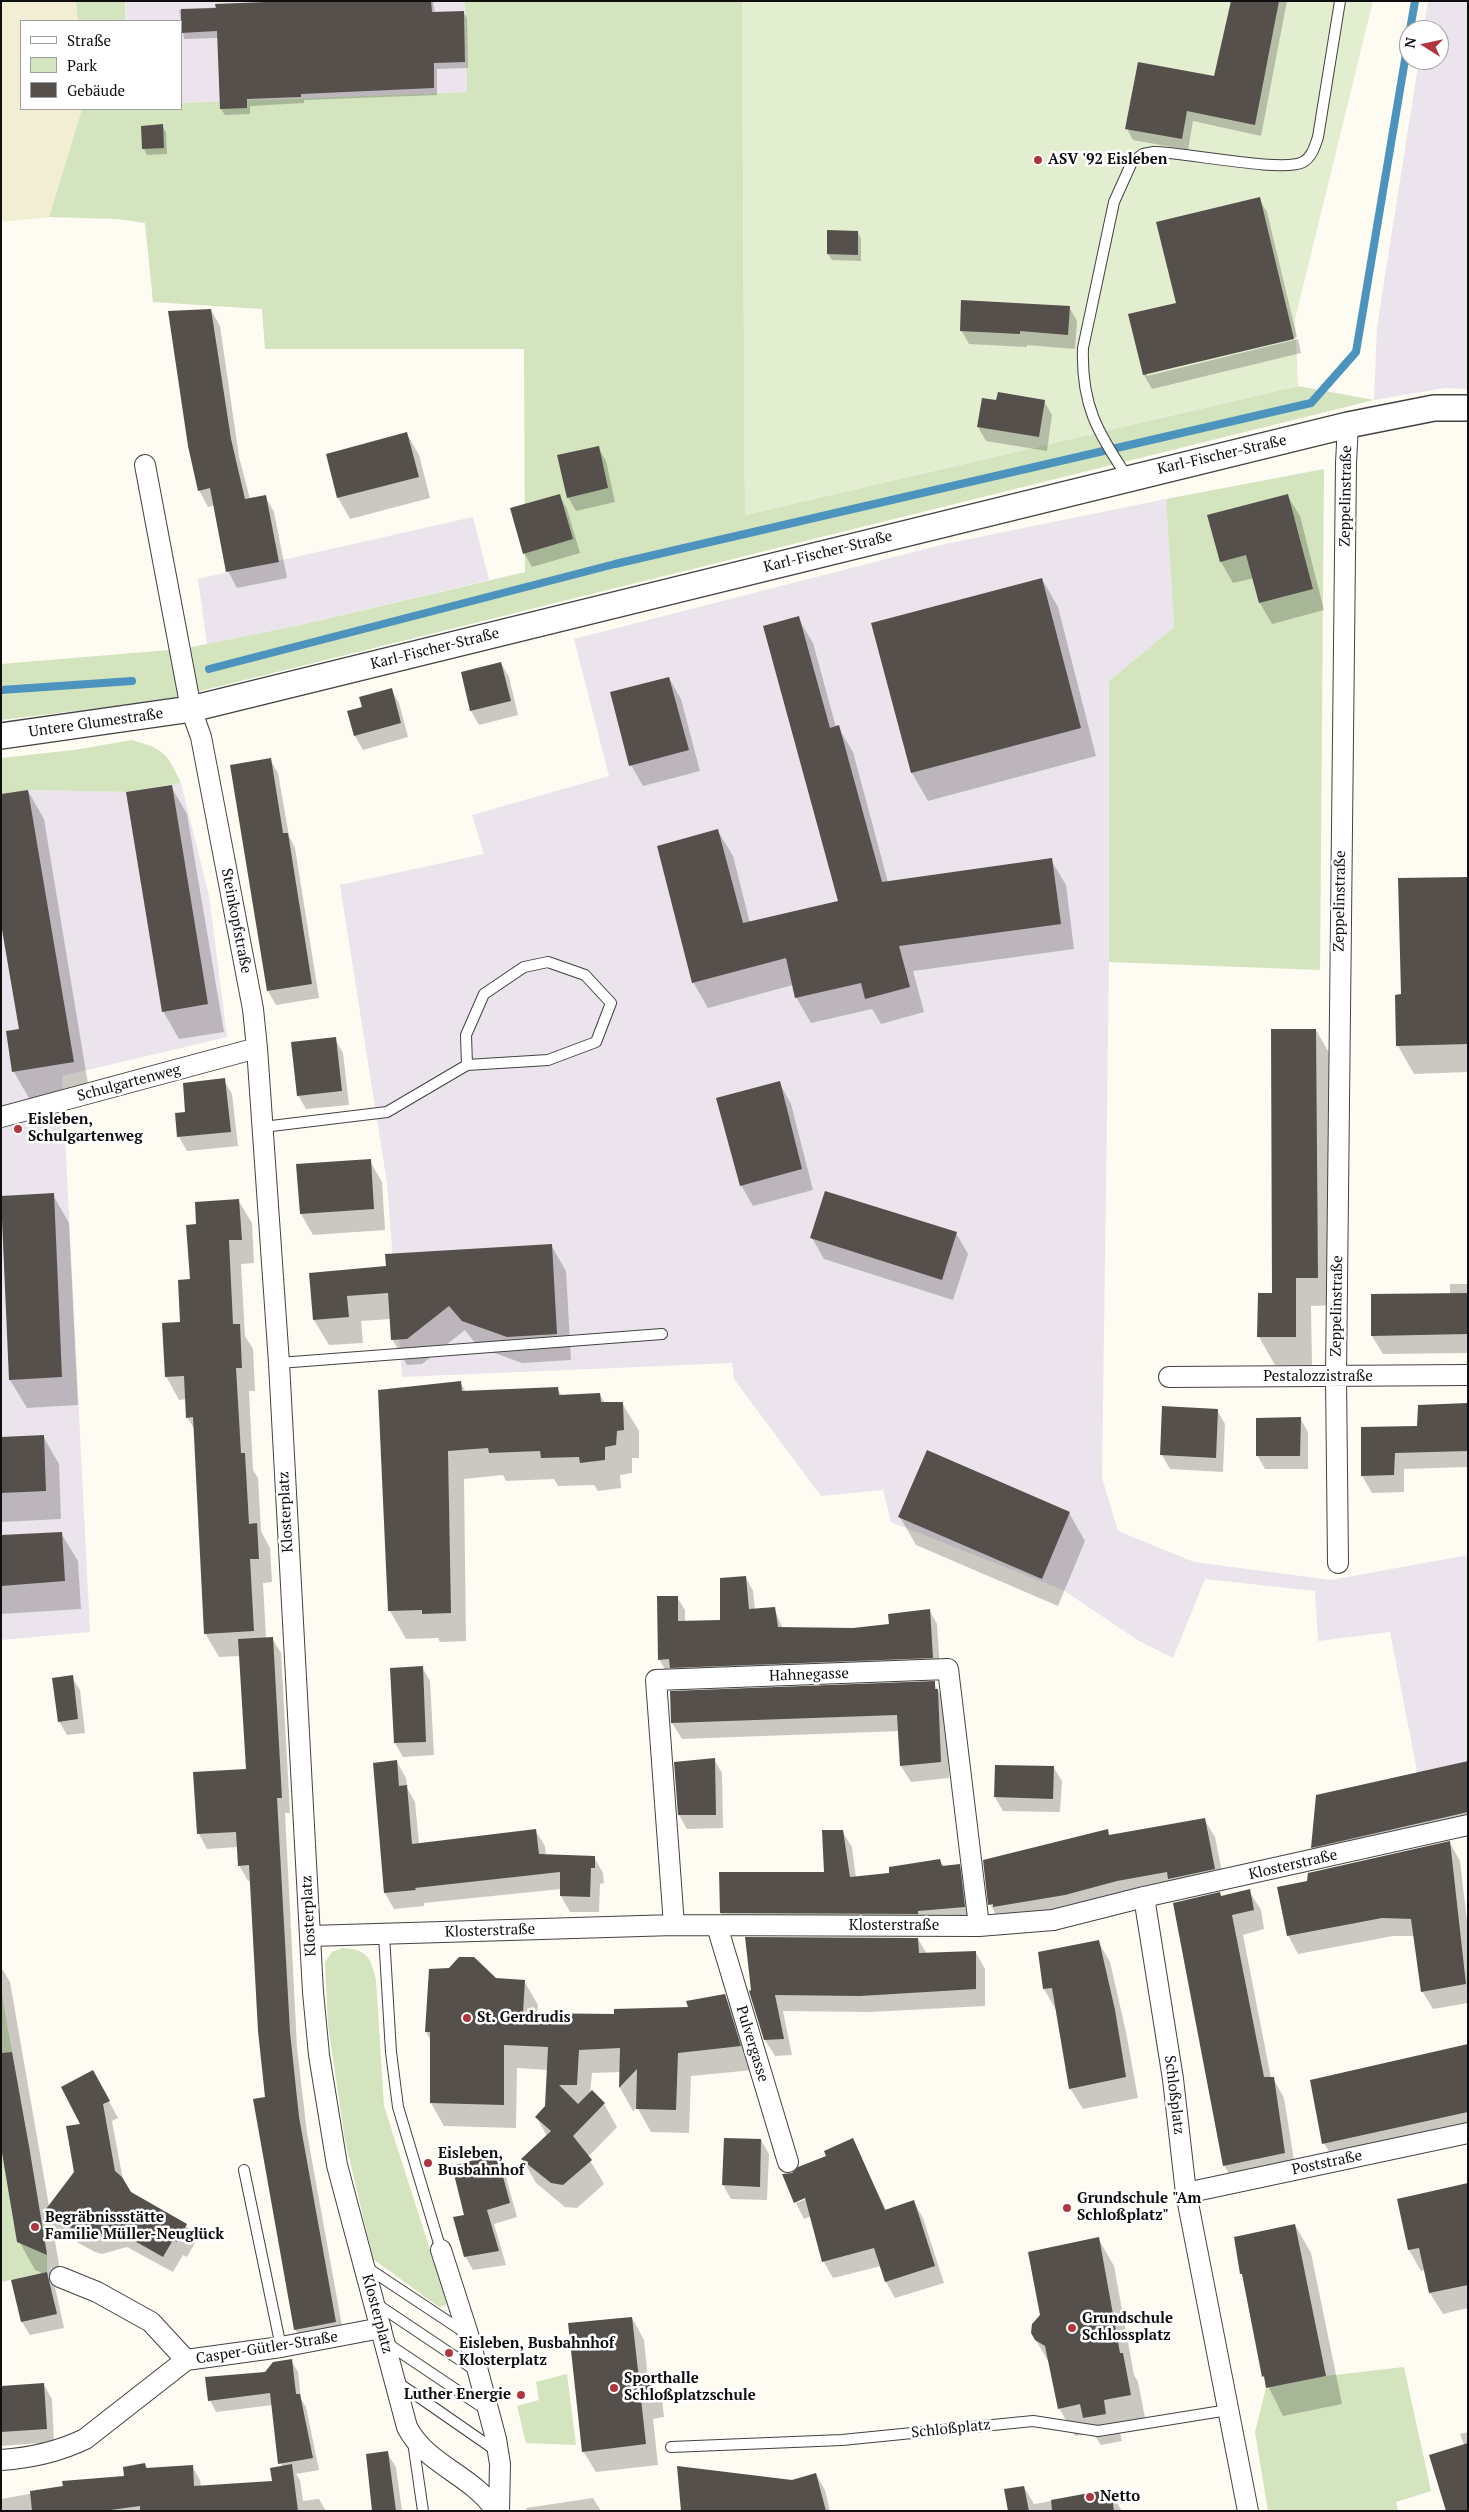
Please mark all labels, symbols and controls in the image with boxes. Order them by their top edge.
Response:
legend [20,20,182,110]
north arrow [1399,20,1449,70]
text: Straße [67,30,111,50]
text: N [1399,36,1420,49]
text: Park [67,55,97,75]
text: Gebäude [67,80,125,100]
place label: ASV '92 Eisleben [1048,151,1167,169]
marker: ASV '92 Eisleben [1032,154,1044,166]
street label: Karl-Fischer-Straße [1156,431,1288,479]
street label: Zeppelinstraße [1336,445,1356,547]
street label: Karl-Fischer-Straße [762,527,894,577]
street label: Karl-Fischer-Straße [369,624,501,674]
street label: Untere Glumestraße [28,705,164,741]
street label: Zeppelinstraße [1330,850,1350,952]
street label: Steinkopfstraße [217,867,255,975]
street label: Schulgartenweg [75,1061,183,1105]
place label: Eisleben, Schulgartenweg [28,1111,143,1146]
marker: Eisleben, Schulgartenweg [12,1123,24,1135]
street label: Zeppelinstraße [1327,1255,1347,1357]
street label: Pestalozzistraße [1263,1368,1373,1386]
street label: Klosterplatz [275,1471,297,1553]
street label: Hahnegasse [769,1665,849,1685]
street label: Klosterstraße [1247,1846,1339,1884]
street label: Klosterplatz [298,1875,320,1957]
street label: Klosterstraße [849,1917,939,1935]
street label: Klosterstraße [445,1920,535,1942]
street label: Pulvergasse [732,2004,772,2084]
place label: St. Gerdrudis [477,2009,571,2027]
marker: St. Gerdrudis [461,2012,473,2024]
street label: Schloßplatz [1160,2054,1188,2136]
place label: Eisleben, Busbahnhof [438,2145,524,2180]
street label: Poststraße [1290,2147,1364,2179]
marker: Eisleben, Busbahnhof [422,2157,434,2169]
place label: Grundschule "Am Schloßplatz" [1077,2190,1201,2225]
marker: Grundschule "Am Schloßplatz" [1061,2202,1073,2214]
place label: Begräbnissstätte Familie Müller-Neuglück [45,2209,224,2244]
marker: Begräbnissstätte Familie Müller-Neuglück [29,2221,41,2233]
street label: Klosterplatz [358,2272,396,2356]
place label: Grundschule Schlossplatz [1082,2310,1173,2345]
marker: Grundschule Schlossplatz [1066,2322,1078,2334]
street label: Casper-Gütler-Straße [195,2328,339,2368]
place label: Eisleben, Busbahnhof Klosterplatz [459,2335,614,2370]
marker: Eisleben, Busbahnhof Klosterplatz [443,2347,455,2359]
place label: Sporthalle Schloßplatzschule [624,2370,756,2405]
marker: Sporthalle Schloßplatzschule [608,2382,620,2394]
place label: Luther Energie [404,2386,511,2404]
marker: Luther Energie [515,2389,527,2401]
street label: Schloßplatz [910,2416,992,2442]
place label: Netto [1100,2488,1140,2506]
marker: Netto [1084,2491,1096,2503]

